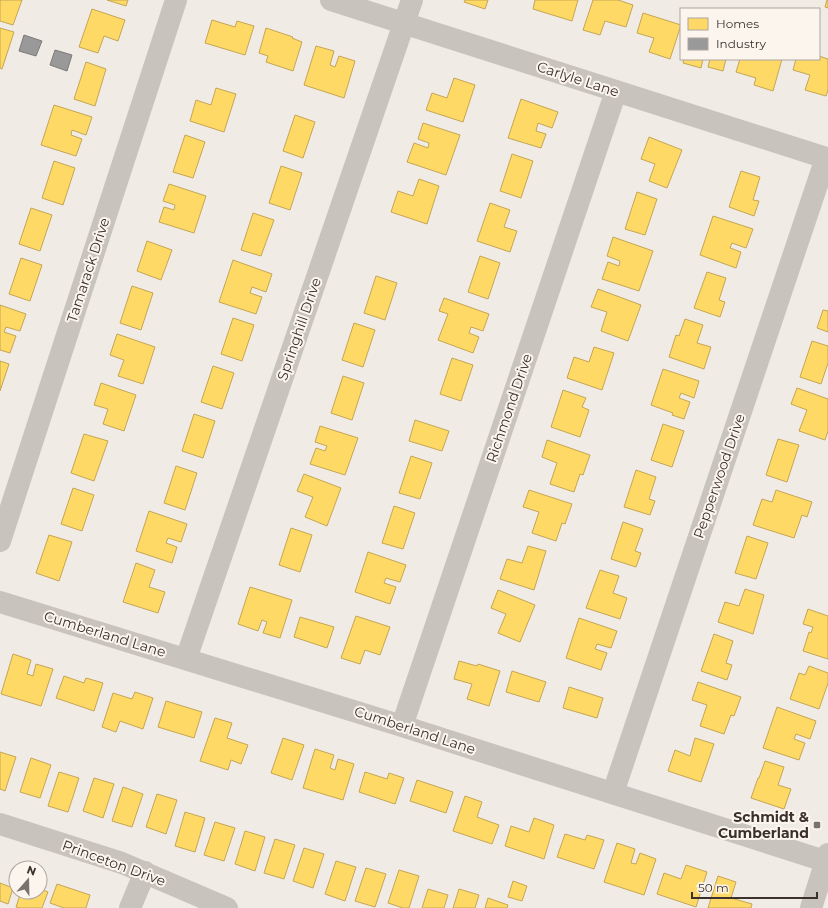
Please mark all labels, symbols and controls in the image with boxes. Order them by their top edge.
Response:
legend [680,8,820,60]
text: Homes [716,16,759,31]
text: Industry [716,36,766,51]
street label: Carlyle Lane [535,57,621,101]
street label: Tamarack Drive [63,215,113,325]
street label: Springhill Drive [273,275,325,383]
street label: Richmond Drive [482,351,536,465]
street label: Pepperwood Drive [689,411,749,541]
street label: Cumberland Lane [42,607,168,661]
street label: Cumberland Lane [352,702,478,758]
place label: Schmidt & Cumberland [718,808,809,842]
marker: Schmidt & Cumberland [812,820,822,830]
street label: Princeton Drive [60,836,168,890]
north arrow [8,860,48,900]
text: N [25,863,38,879]
scale bar [692,874,817,900]
text: 50 m [698,880,729,895]

